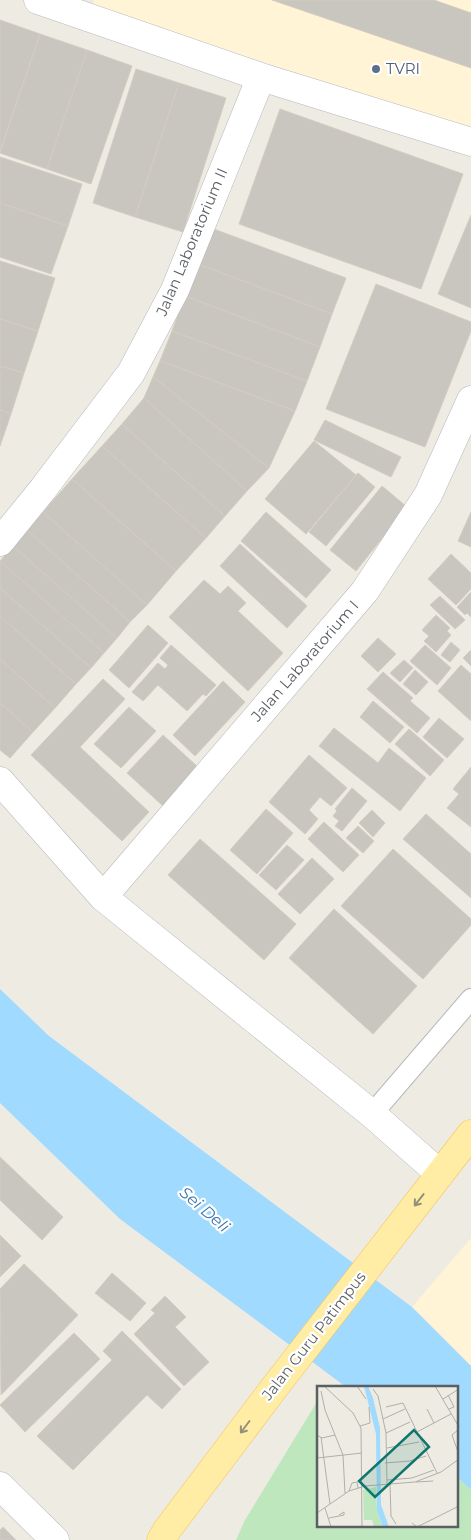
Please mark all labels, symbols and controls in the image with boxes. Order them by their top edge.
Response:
place label: TVRI [386,59,420,78]
marker: TVRI [370,63,382,75]
street label: Jalan Laboratorium II [151,165,231,320]
street label: Jalan Laboratorium I [246,596,362,726]
water label: Sei Deli [176,1183,234,1237]
one-way arrow [414,1193,425,1206]
street label: Jalan Guru Patimpus [257,1268,370,1405]
inset map [317,1386,458,1528]
one-way arrow [240,1420,250,1434]

